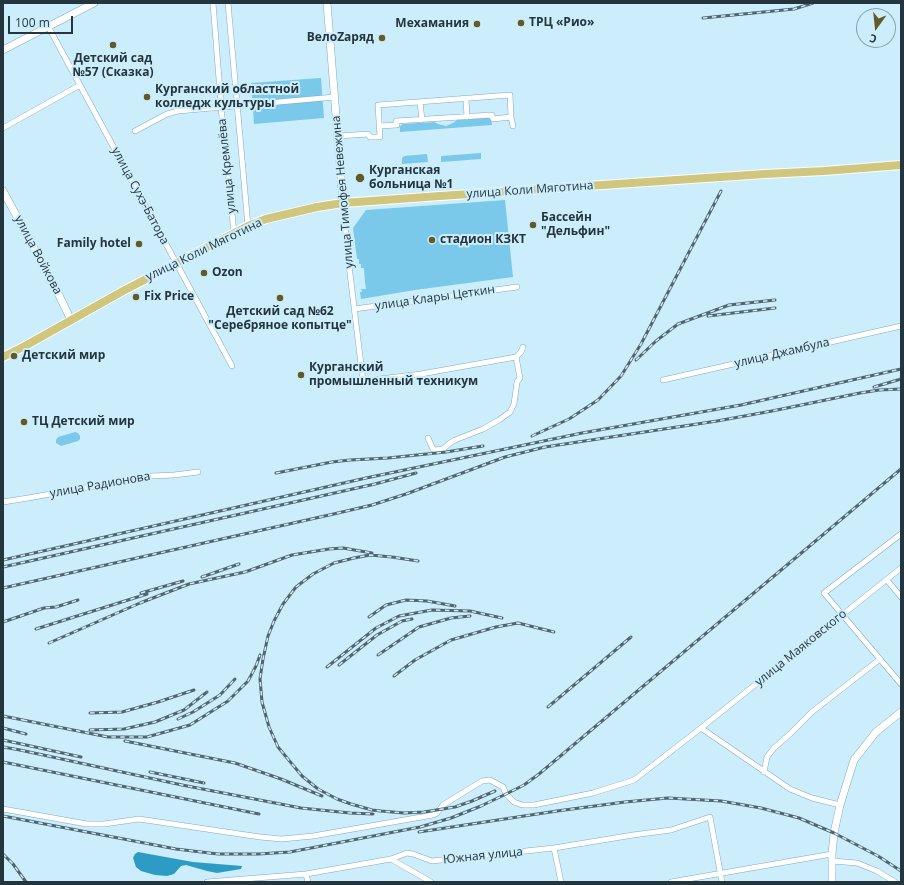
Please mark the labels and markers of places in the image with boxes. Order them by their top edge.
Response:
place label: ТРЦ «Рио» [529,16,594,30]
place label: Мехамания [395,17,469,31]
marker: ТРЦ «Рио» [516,18,526,28]
marker: Мехамания [472,19,482,29]
place label: ВелоZаряд [307,31,374,45]
marker: ВелоZаряд [377,33,387,43]
marker: Детский сад №57 (Сказка) [108,40,118,50]
place label: Детский сад №57 (Сказка) [73,52,153,80]
place label: Курганский областной колледж культуры [155,83,299,111]
marker: Курганский областной колледж культуры [142,92,152,102]
place label: Курганская больница №1 [369,164,453,192]
marker: Курганская больница №1 [354,172,366,184]
place label: Бассейн "Дельфин" [541,211,610,239]
marker: Бассейн "Дельфин" [528,220,538,230]
place label: стадион КЗКТ [440,233,526,247]
marker: стадион КЗКТ [427,235,437,245]
place label: Family hotel [57,237,131,251]
marker: Family hotel [134,239,144,249]
place label: Ozon [212,266,243,280]
marker: Ozon [199,268,209,278]
place label: Fix Price [144,290,194,304]
marker: Fix Price [131,292,141,302]
marker: Детский сад №62 "Серебряное копытце" [275,293,285,303]
place label: Детский сад №62 "Серебряное копытце" [208,305,352,333]
place label: Детский мир [22,349,105,363]
marker: Детский мир [9,351,19,361]
place label: Курганский промышленный техникум [309,361,478,389]
marker: Курганский промышленный техникум [296,370,306,380]
place label: ТЦ Детский мир [32,415,135,429]
marker: ТЦ Детский мир [19,417,29,427]

